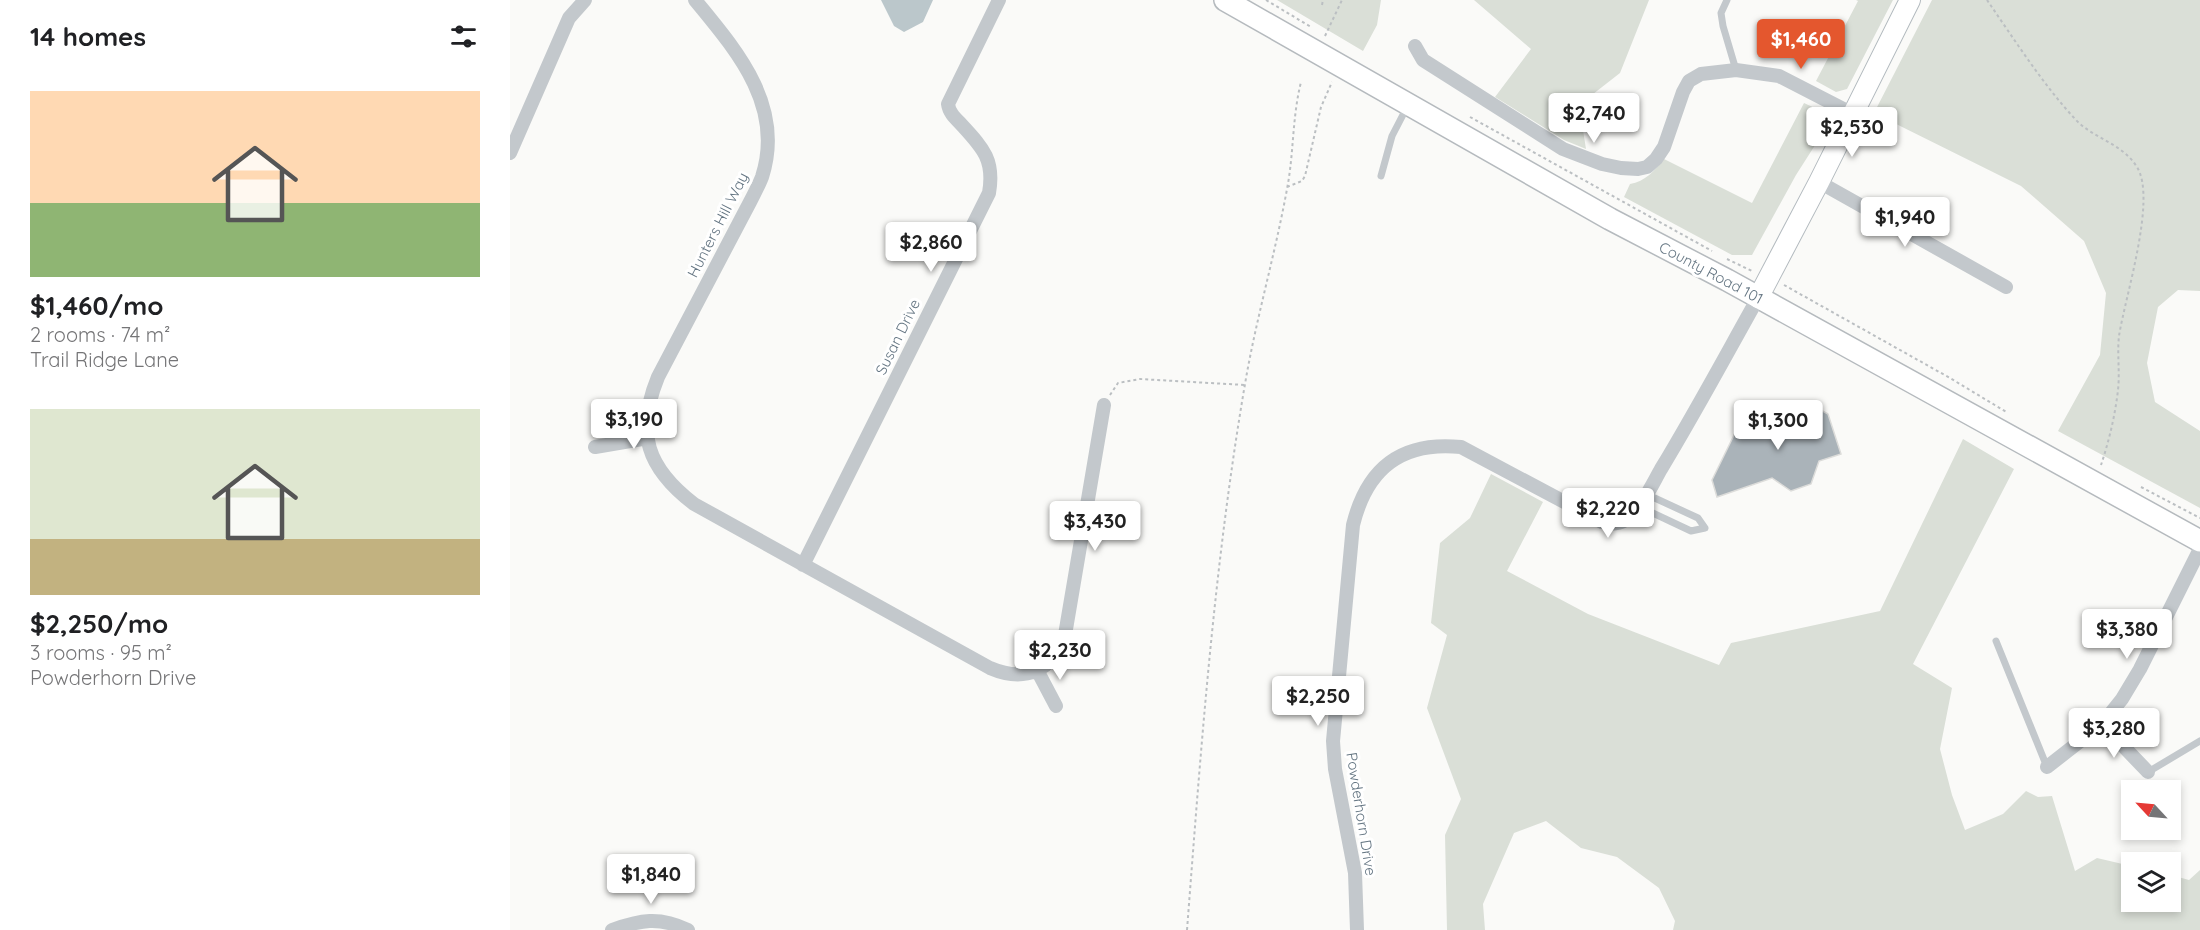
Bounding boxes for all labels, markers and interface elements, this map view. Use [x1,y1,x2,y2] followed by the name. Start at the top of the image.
[1752,19,1850,70] pin: $1,460
[30,20,146,53] text: 14 homes
[447,20,480,53] icon: filters
[1771,26,1831,51] text: $1,460
[1545,93,1643,144] pin: $2,740
[1562,100,1626,125] text: $2,740
[1803,107,1901,158] pin: $2,530
[1820,114,1884,139] text: $2,530
[201,130,309,238] icon: home
[683,169,752,280] street label: Hunters Hill Way
[1856,197,1954,248] pin: $1,940
[1875,204,1935,229] text: $1,940
[882,222,980,273] pin: $2,860
[899,229,963,254] text: $2,860
[1656,237,1767,308] street label: County Road 101
[30,289,163,322] text: $1,460/mo
[871,296,924,378] street label: Susan Drive
[30,322,170,347] text: 2 rooms · 74 m²
[30,347,179,372] text: Trail Ridge Lane
[585,399,683,450] pin: $3,190
[1729,400,1827,451] pin: $1,300
[605,406,663,431] text: $3,190
[1748,407,1808,432] text: $1,300
[201,448,309,556] icon: home
[1559,488,1657,539] pin: $2,220
[1576,495,1640,520] text: $2,220
[1046,501,1144,552] pin: $3,430
[1064,508,1126,533] text: $3,430
[30,607,168,640] text: $2,250/mo
[2078,609,2176,660] pin: $3,380
[2096,616,2158,641] text: $3,380
[1011,630,1109,681] pin: $2,230
[1028,637,1092,662] text: $2,230
[30,640,172,665] text: 3 rooms · 95 m²
[30,665,196,690] text: Powderhorn Drive
[1269,676,1367,727] pin: $2,250
[1286,683,1350,708] text: $2,250
[2065,708,2163,759] pin: $3,280
[2083,715,2145,740] text: $3,280
[1342,751,1381,877] street label: Powderhorn Drive
[2121,780,2181,840] north arrow
[2121,780,2181,912] map controls
[2121,852,2181,912] button: layers
[602,854,700,905] pin: $1,840
[621,861,681,886] text: $1,840

